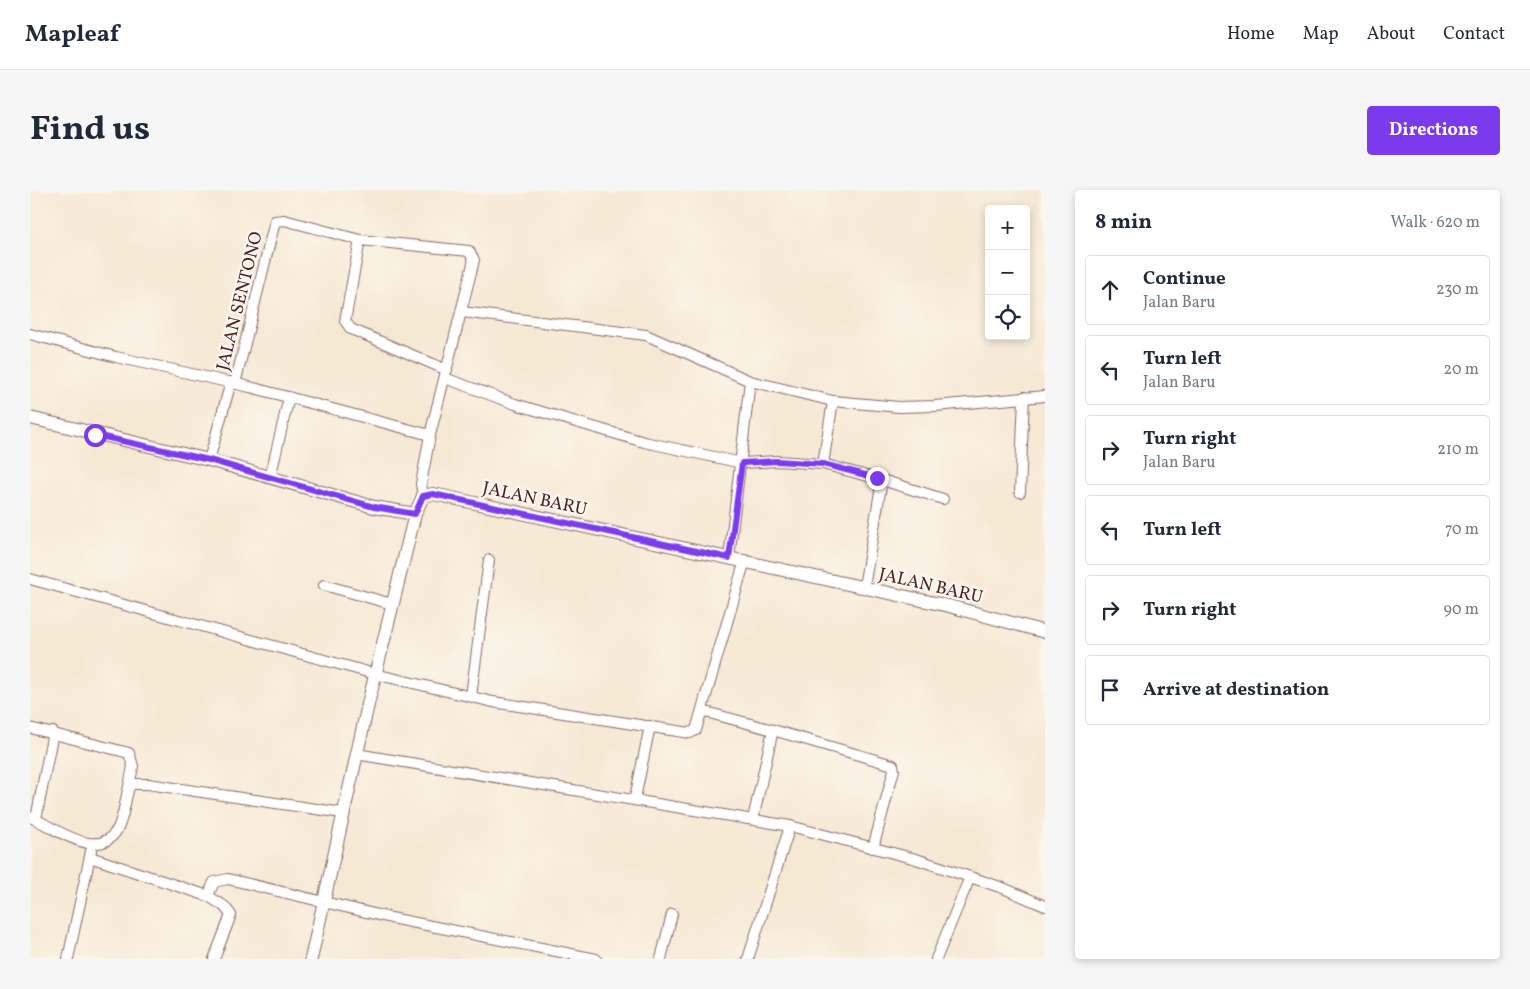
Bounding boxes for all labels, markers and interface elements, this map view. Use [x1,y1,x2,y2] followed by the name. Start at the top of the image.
[25,18,119,52] text: Mapleaf
[1227,22,1275,47] text: Home
[1303,22,1339,47] text: Map
[1367,22,1415,47] text: About
[1443,22,1505,47] text: Contact
[30,106,150,154] text: Find us
[1367,106,1500,155] button: Directions
[985,205,1030,340] map controls
[985,205,1030,250] button: +
[1095,208,1152,237] text: 8 min
[1391,212,1480,234] text: Walk · 620 m
[211,229,270,373] street label: JALAN SENTONO
[985,250,1030,295] button: −
[1143,266,1226,292] text: Continue
[1096,276,1124,304] icon: ahead
[1436,279,1479,301] text: 230 m
[1143,292,1215,314] text: Jalan Baru
[985,295,1030,340] button: locate
[1143,346,1222,372] text: Turn left
[1096,356,1124,384] icon: left
[1444,359,1479,381] text: 20 m
[1143,372,1215,394] text: Jalan Baru
[84,424,107,447] route start
[1143,426,1236,452] text: Turn right
[1096,436,1124,464] icon: right
[1437,439,1479,461] text: 210 m
[1143,452,1215,474] text: Jalan Baru
[866,467,889,490] route end
[480,476,589,523] street label: JALAN BARU
[1096,516,1124,544] icon: left
[1143,517,1222,543] text: Turn left
[1445,519,1479,541] text: 70 m
[876,562,985,611] street label: JALAN BARU
[1096,596,1124,624] icon: right
[1143,597,1236,623] text: Turn right
[1443,599,1479,621] text: 90 m
[1096,676,1124,704] icon: arrive
[1143,677,1329,703] text: Arrive at destination

